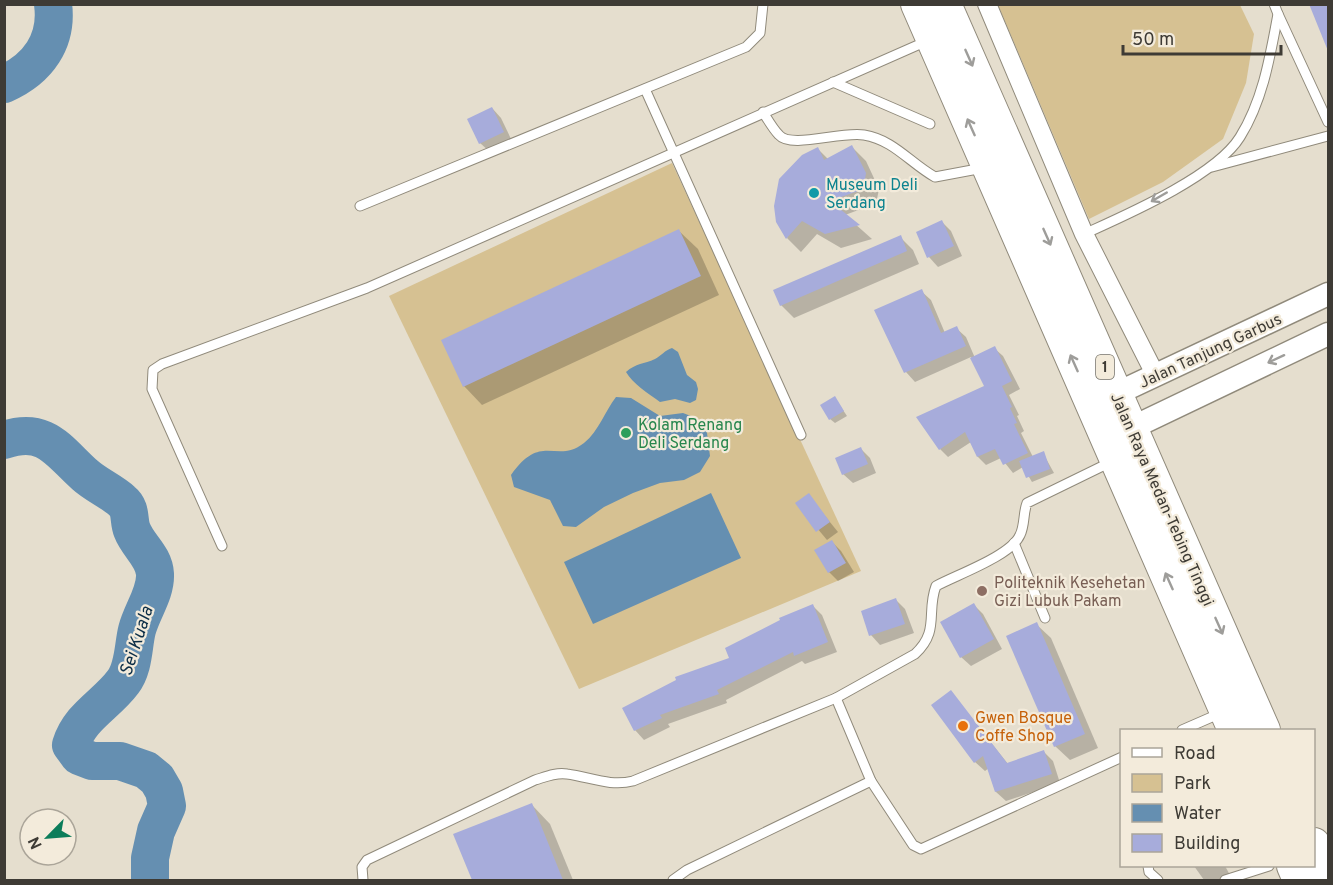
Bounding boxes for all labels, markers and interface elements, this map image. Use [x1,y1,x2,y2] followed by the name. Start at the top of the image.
[1123,18,1280,56] scale bar
[1132,29,1174,52] text: 50 m
[964,48,975,67] one-way arrow
[965,118,976,137] one-way arrow
[826,176,918,214] place label: Museum Deli Serdang
[807,186,821,200] marker: Museum Deli Serdang
[1151,191,1168,203] one-way arrow
[1042,227,1053,245] one-way arrow
[1136,310,1285,394] street label: Jalan Tanjung Garbus
[1267,353,1285,365] one-way arrow
[1068,355,1079,373] one-way arrow
[1096,355,1114,379] road number: 1
[1105,390,1217,610] street label: Jalan Raya Medan-Tebing Tinggi
[638,416,742,454] place label: Kolam Renang Deli Serdang
[619,426,633,440] marker: Kolam Renang Deli Serdang
[1162,572,1174,590] one-way arrow
[994,574,1146,612] place label: Politeknik Kesehetan Gizi Lubuk Pakam
[975,584,989,598] marker: Politeknik Kesehetan Gizi Lubuk Pakam
[115,603,160,679] water label: Sei Kuala
[1214,617,1225,635] one-way arrow
[975,709,1072,747] place label: Gwen Bosque Coffe Shop
[956,719,970,733] marker: Gwen Bosque Coffe Shop
[1120,729,1315,867] legend
[1174,743,1216,766] text: Road
[1174,773,1211,796] text: Park
[1174,803,1221,826] text: Water
[18,807,78,867] north arrow
[25,833,48,852] text: N
[1174,833,1240,856] text: Building

